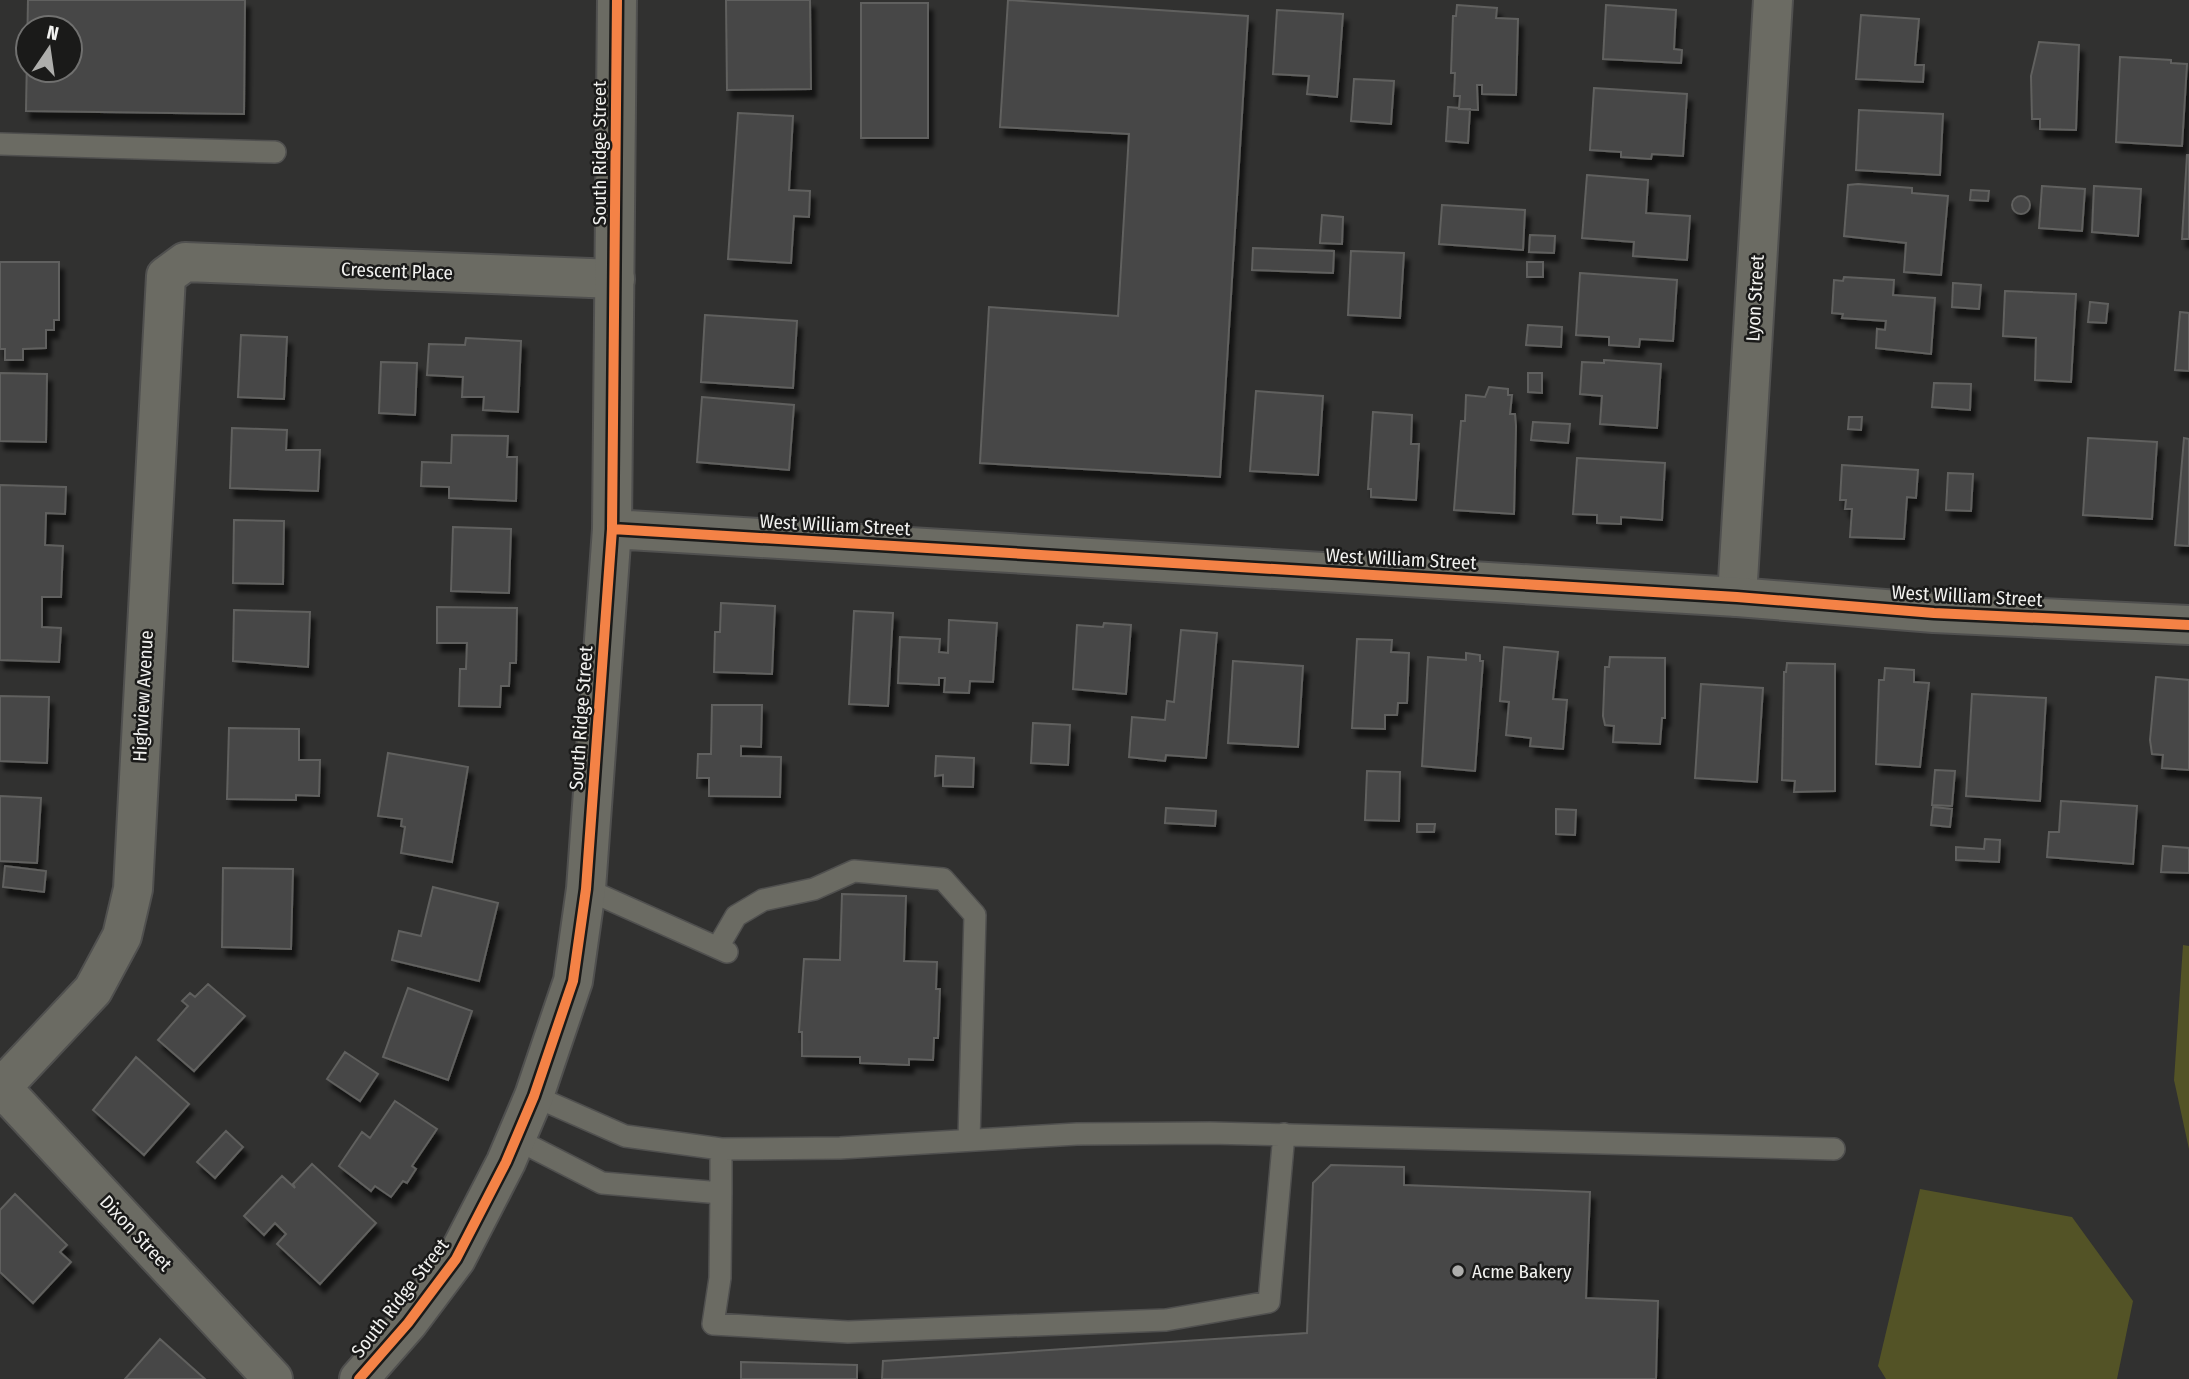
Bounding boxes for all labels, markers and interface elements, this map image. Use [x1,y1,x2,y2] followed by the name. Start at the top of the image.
[14,14,84,84] north arrow
[45,20,61,45] text: N
[588,80,611,225] street label: South Ridge Street
[1741,253,1769,342] street label: Lyon Street
[341,258,453,284] street label: Crescent Place
[759,510,912,540] street label: West William Street
[1325,544,1478,574] street label: West William Street
[1891,581,2044,611] street label: West William Street
[128,630,158,762] street label: Highview Avenue
[564,644,598,791] street label: South Ridge Street
[95,1190,177,1276] street label: Dixon Street
[346,1233,454,1362] street label: South Ridge Street
[1472,1260,1572,1283] place label: Acme Bakery
[1450,1263,1466,1279] marker: Acme Bakery

